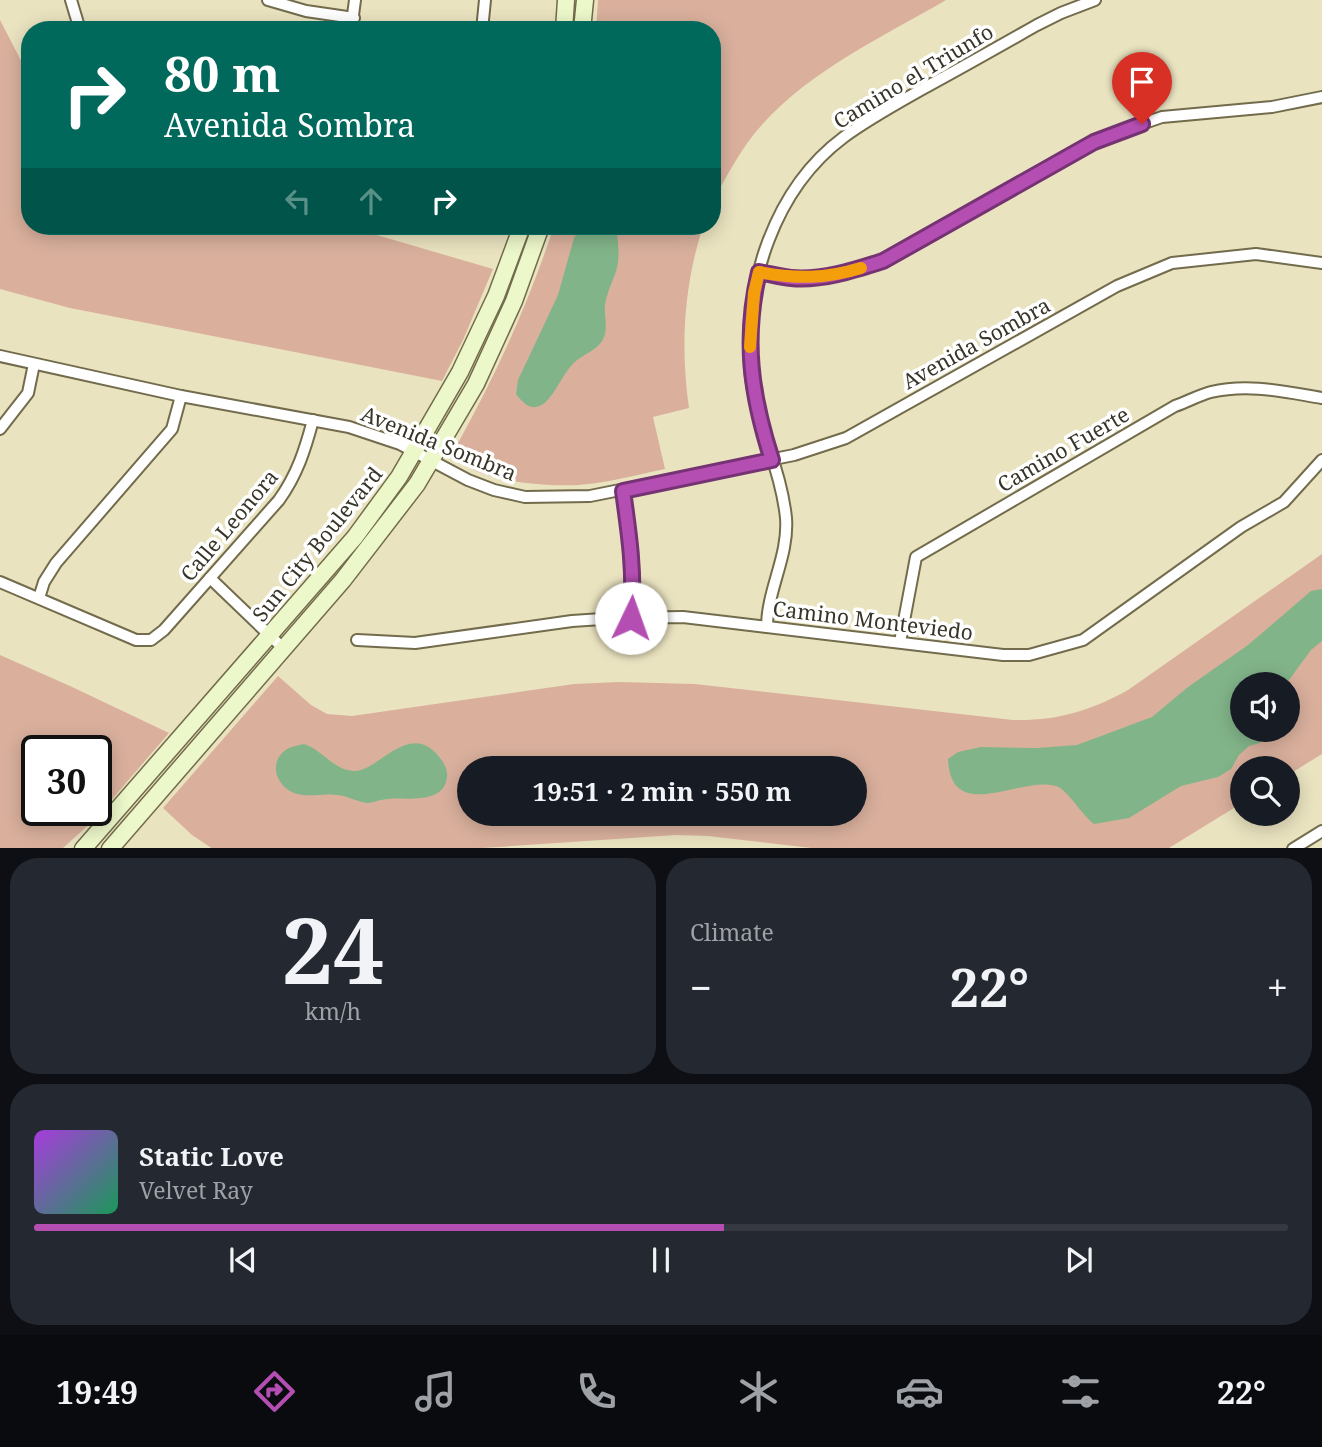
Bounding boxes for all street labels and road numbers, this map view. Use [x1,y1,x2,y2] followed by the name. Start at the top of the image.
[828,17,998,135] street label: Camino el Triunfo
[897,291,1055,395] street label: Avenida Sombra
[357,399,521,487] street label: Avenida Sombra
[992,400,1134,498] street label: Camino Fuerte
[246,461,388,627] street label: Sun City Boulevard
[174,463,284,587] street label: Calle Leonora
[771,594,975,646] street label: Camino Monteviedo

